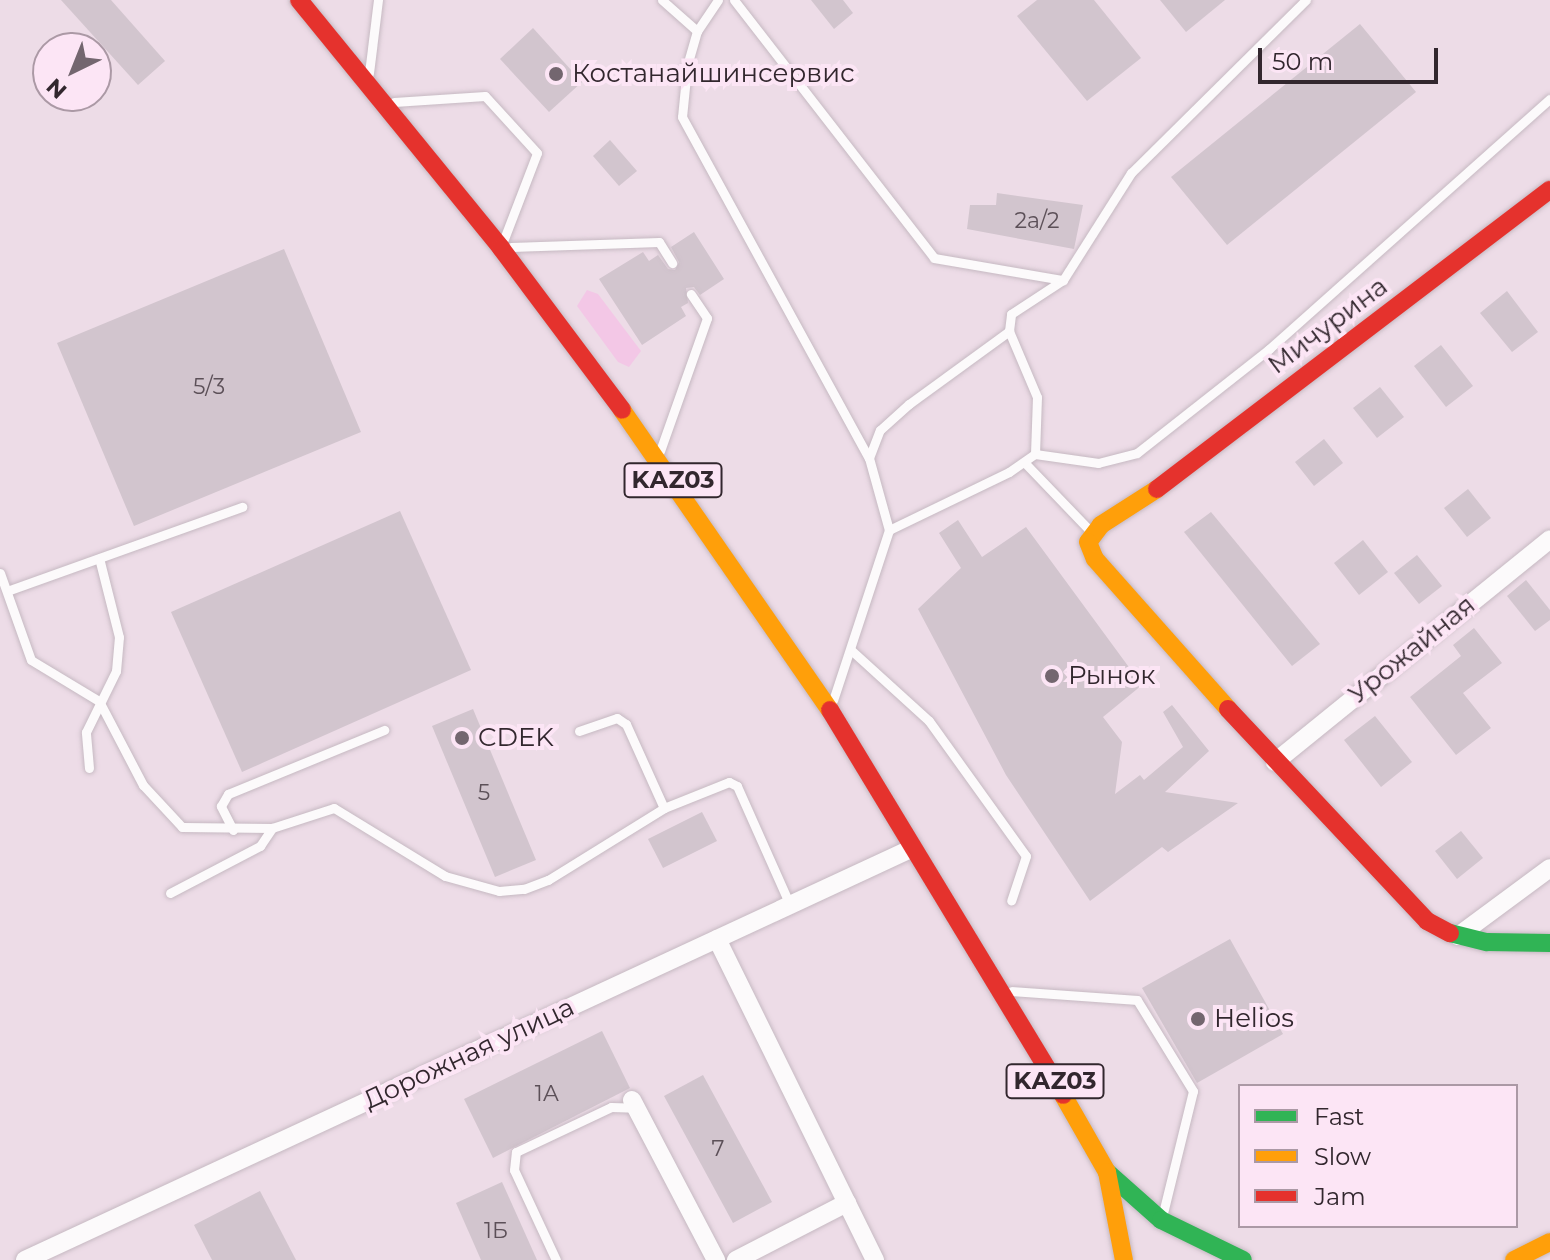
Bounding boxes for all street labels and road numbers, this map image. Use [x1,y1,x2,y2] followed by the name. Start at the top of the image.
[1262,271,1394,381] street label: Мичурина
[623,460,723,500] road number: KАZ03
[1343,590,1481,710] street label: Урожайная
[359,992,579,1116] street label: Дорожная улица
[1005,1061,1105,1101] road number: KАZ03

